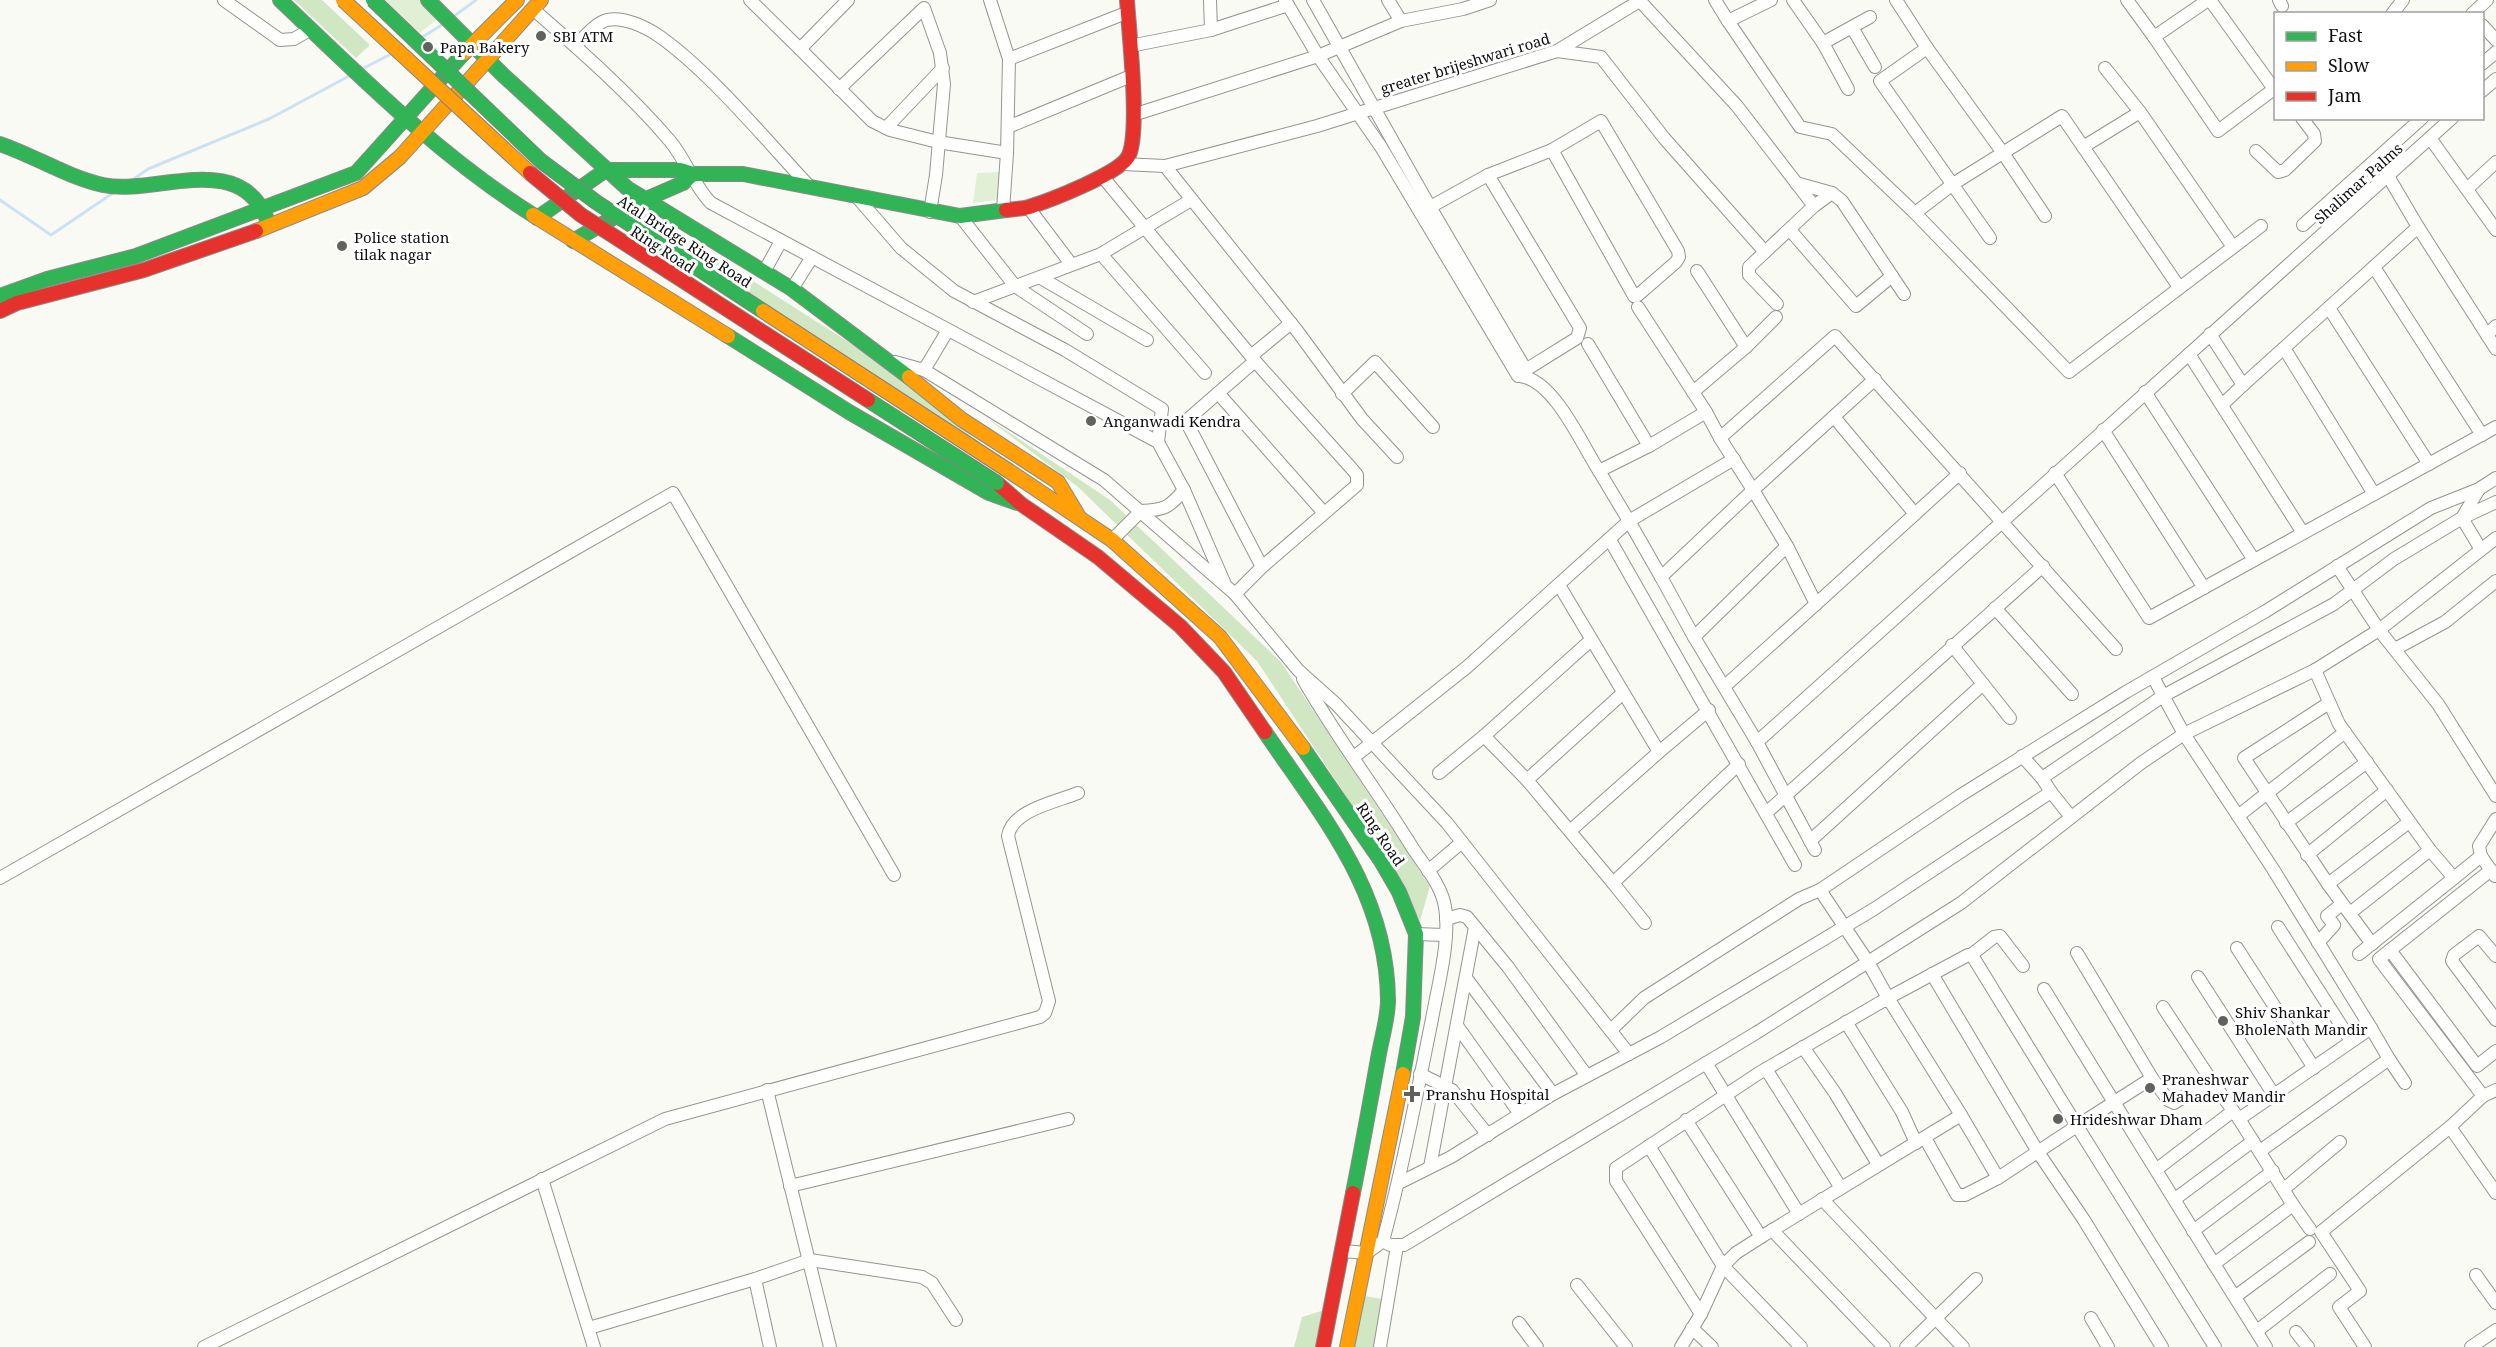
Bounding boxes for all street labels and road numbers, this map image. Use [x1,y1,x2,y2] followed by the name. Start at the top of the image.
[1378,28,1552,98] street label: greater brijeshwari road
[2310,138,2407,228] street label: Shalimar Palms
[615,191,755,291] street label: Atal Bridge Ring Road
[628,222,698,276] street label: Ring Road
[1352,798,1410,870] street label: Ring Road

